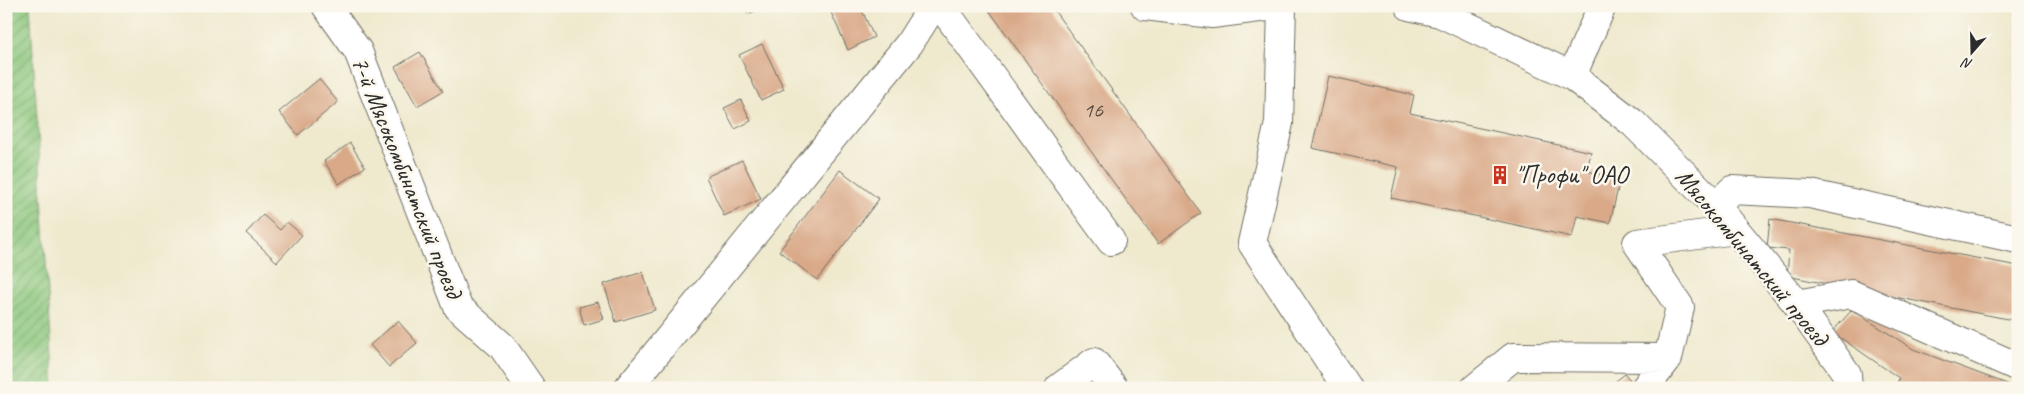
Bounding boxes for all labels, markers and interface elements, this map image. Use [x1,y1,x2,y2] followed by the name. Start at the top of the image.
[1946,28,1996,78] north arrow
[344,51,471,305] street label: 7-й Мясокомбинатский проезд
[1959,53,1975,73] text: N
[1083,96,1104,124] house number: 16
[1515,159,1630,191] place label: "Профи" ОАО
[1668,162,1837,354] street label: Мясокомбинатский проезд
[1489,164,1511,186] building icon: "Профи" ОАО

